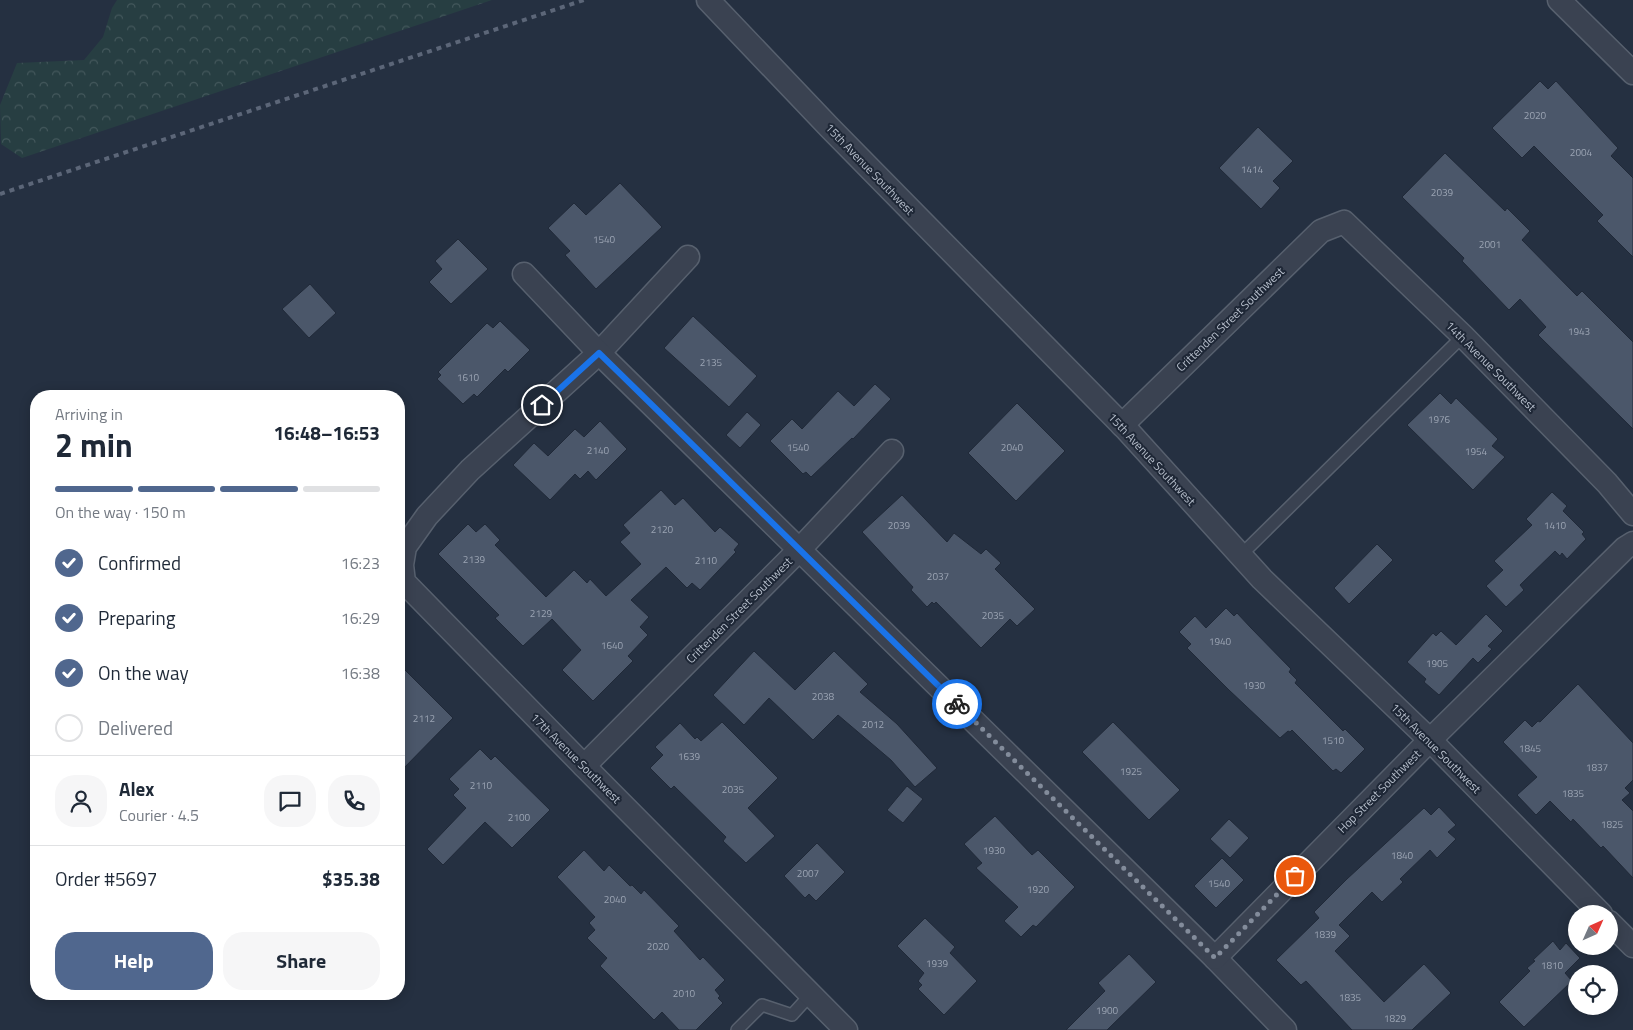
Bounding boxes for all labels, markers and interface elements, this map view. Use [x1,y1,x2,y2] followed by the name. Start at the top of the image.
[1524,108,1547,123] house number: 2020
[821,119,920,220] street label: 15th Avenue Southwest
[1570,145,1593,160] house number: 2004
[1241,162,1264,177] house number: 1414
[1431,185,1454,200] house number: 2039
[593,232,616,247] house number: 1540
[1479,237,1501,252] house number: 2001
[1172,262,1289,376] street label: Crittenden Street Southwest
[1441,316,1541,416] street label: 14th Avenue Southwest
[1568,324,1590,339] house number: 1943
[700,355,723,370] house number: 2135
[457,370,480,385] house number: 1610
[521,384,563,426] pin
[528,391,556,419] icon: home
[55,402,123,426] text: Arriving in
[1104,408,1201,511] street label: 15th Avenue Southwest
[1428,412,1451,427] house number: 1976
[273,418,380,447] text: 16:48–16:53
[55,421,133,469] text: 2 min
[787,440,810,455] house number: 1540
[1001,440,1024,455] house number: 2040
[587,443,610,458] house number: 2140
[1465,444,1488,459] house number: 1954
[55,500,186,524] text: On the way · 150 m
[888,518,911,533] house number: 2039
[1544,518,1567,533] house number: 1410
[651,522,674,537] house number: 2120
[98,548,181,577] text: Confirmed
[55,549,83,577] icon: check
[341,551,380,575] text: 16:23
[463,552,486,567] house number: 2139
[681,552,797,668] street label: Crittenden Street Southwest
[695,553,718,568] house number: 2110
[927,569,949,584] house number: 2037
[98,603,175,632] text: Preparing
[55,604,83,632] icon: check
[341,606,380,630] text: 16:29
[530,606,553,621] house number: 2129
[982,608,1005,623] house number: 2035
[1209,634,1232,649] house number: 1940
[601,638,624,653] house number: 1640
[1426,656,1449,671] house number: 1905
[98,658,189,687] text: On the way
[55,659,83,687] icon: check
[341,661,380,685] text: 16:38
[1243,678,1266,693] house number: 1930
[932,679,982,729] courier
[812,689,835,704] house number: 2038
[943,690,971,718] icon: bike
[1386,698,1486,798] street label: 15th Avenue Southwest
[526,708,626,808] street label: 17th Avenue Southwest
[413,711,435,726] house number: 2112
[98,713,173,742] text: Delivered
[862,717,884,732] house number: 2012
[1322,733,1345,748] house number: 1510
[1519,741,1542,756] house number: 1845
[1333,744,1426,837] street label: Hop Street Southwest
[678,749,701,764] house number: 1639
[1586,760,1608,775] house number: 1837
[1120,764,1143,779] house number: 1925
[119,774,154,803] text: Alex
[55,775,107,827] button: person
[264,775,316,827] button: chat
[328,775,380,827] button: phone
[470,778,493,793] house number: 2110
[722,782,745,797] house number: 2035
[1562,786,1585,801] house number: 1835
[119,803,199,827] text: Courier · 4.5
[508,810,531,825] house number: 2100
[1601,817,1624,832] house number: 1825
[983,843,1006,858] house number: 1930
[1391,848,1414,863] house number: 1840
[1274,855,1316,897] pin
[1281,862,1309,890] icon: bag
[55,864,157,893] text: Order #5697
[322,864,380,893] text: $35.38
[797,866,819,881] house number: 2007
[1208,876,1231,891] house number: 1540
[1027,882,1050,897] house number: 1920
[604,892,627,907] house number: 2040
[1568,905,1618,955] north arrow
[1568,905,1618,1015] map controls
[1314,927,1337,942] house number: 1839
[55,932,213,990] button: Help
[223,932,380,990] button: Share
[647,939,670,954] house number: 2020
[926,956,949,971] house number: 1939
[1541,958,1564,973] house number: 1810
[1568,965,1618,1015] button: locate
[673,986,696,1001] house number: 2010
[1339,990,1362,1005] house number: 1835
[1096,1003,1119,1018] house number: 1900
[1384,1011,1407,1026] house number: 1829

